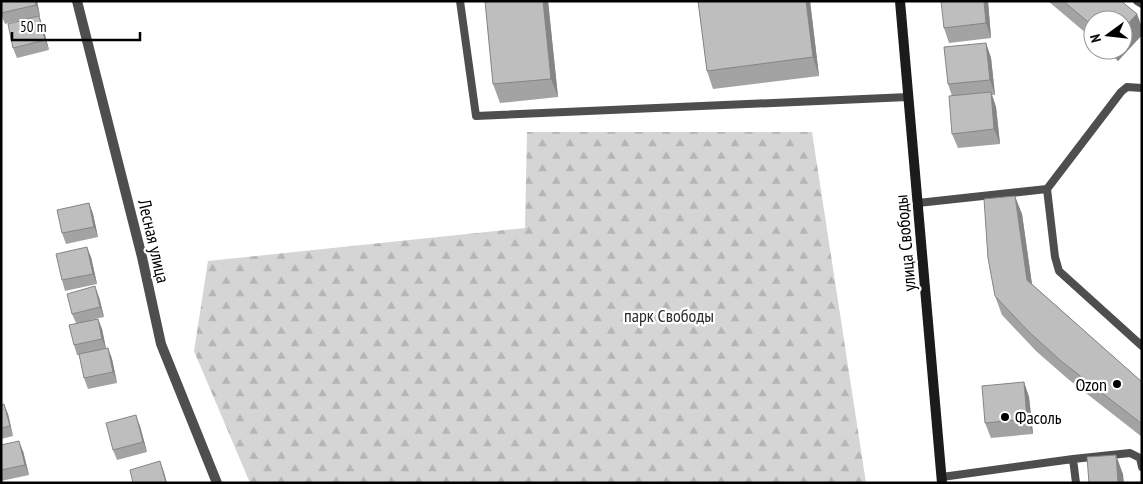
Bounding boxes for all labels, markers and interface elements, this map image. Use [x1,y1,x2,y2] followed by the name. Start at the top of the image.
[12,10,140,42] scale bar
[1083,10,1133,60] north arrow
[20,17,46,36] text: 50 m
[1086,32,1105,44] text: N
[889,194,921,292] street label: улица Свободы
[133,196,175,285] street label: Лесная улица
[624,304,714,327] park label: парк Свободы
[1075,373,1107,396] place label: Ozon
[1111,378,1123,390] marker: Ozon
[1015,406,1062,429] place label: Фасоль
[999,411,1011,423] marker: Фасоль

